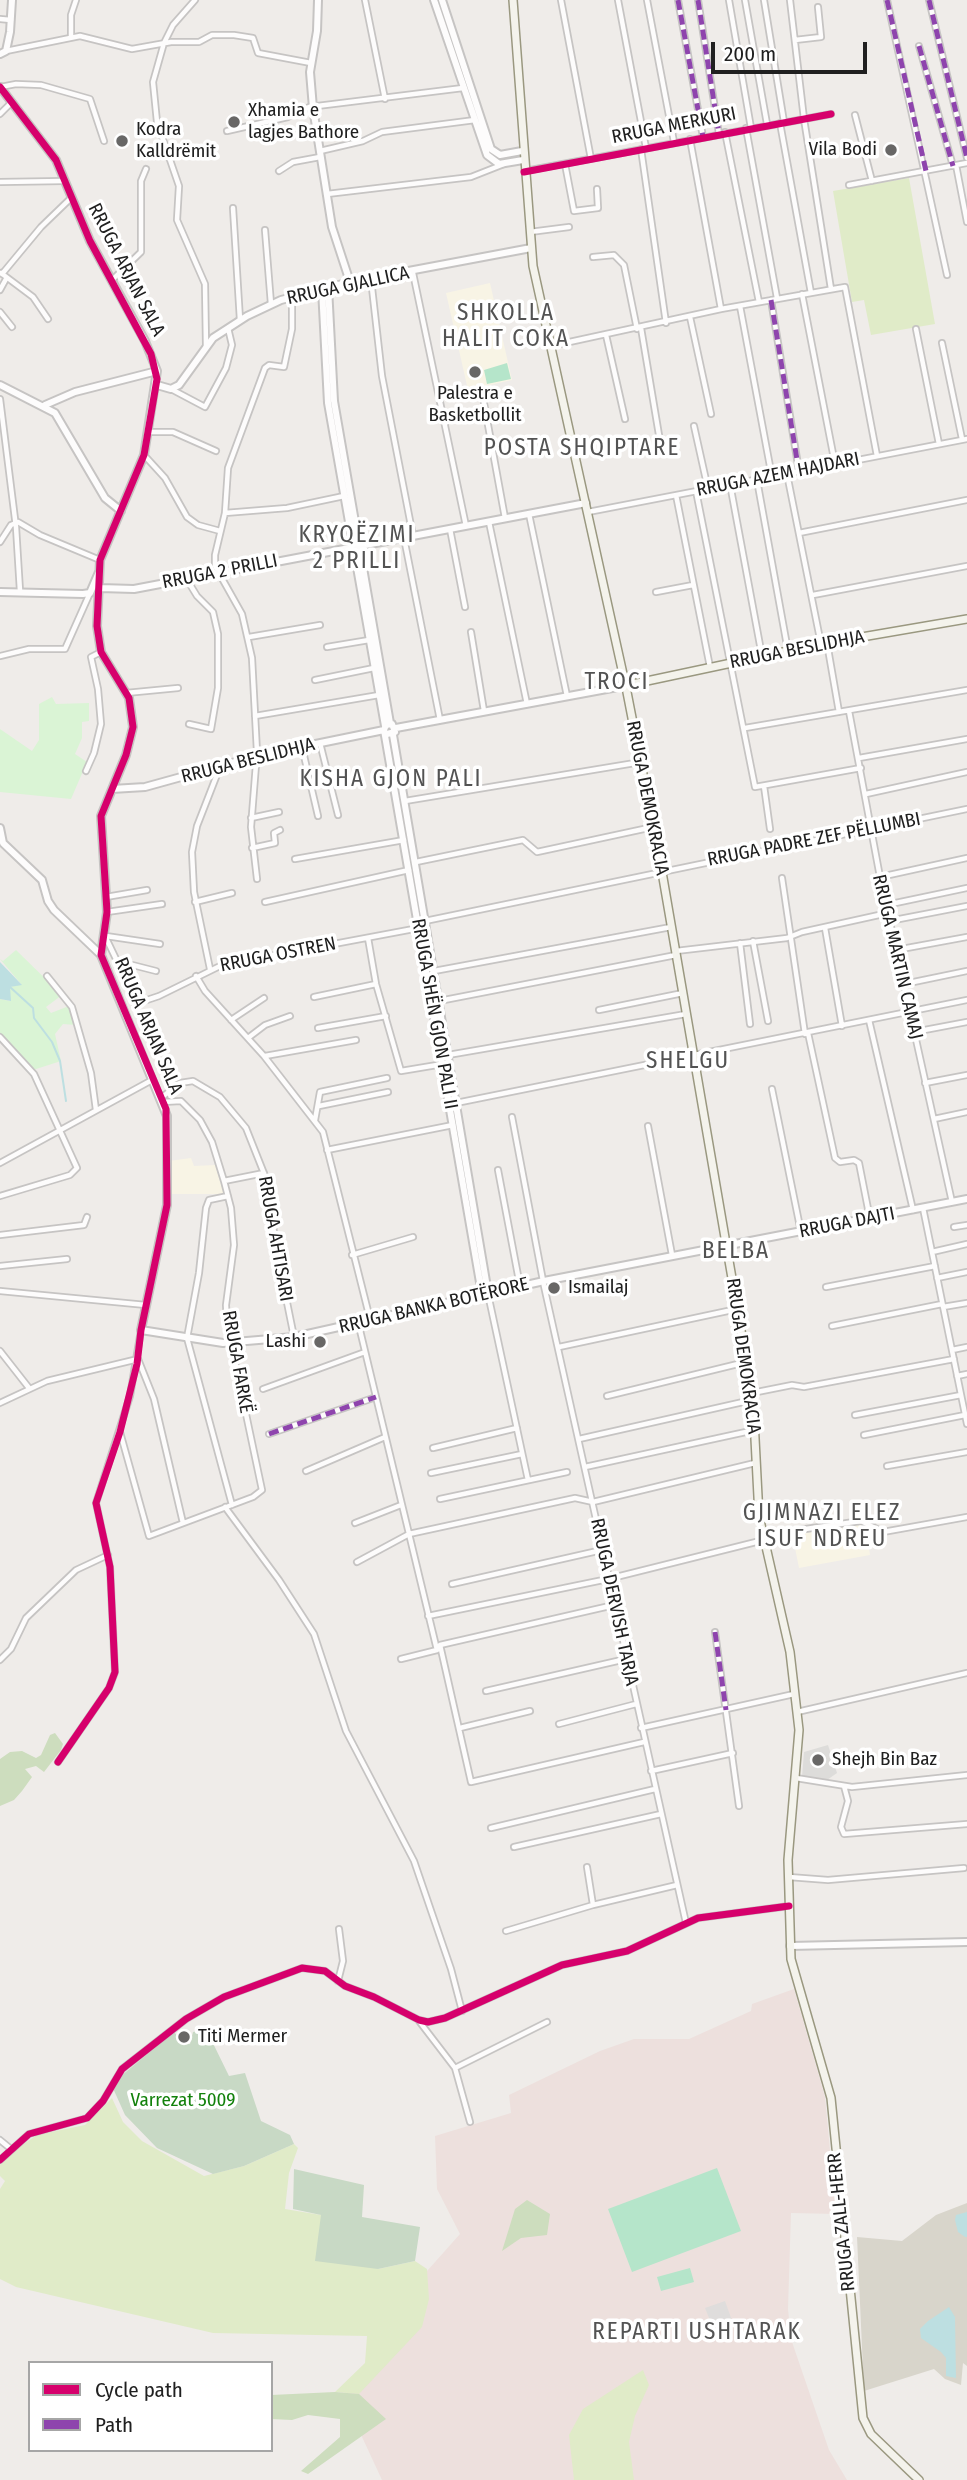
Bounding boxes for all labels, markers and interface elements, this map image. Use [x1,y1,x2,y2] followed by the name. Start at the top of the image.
[715,28,871,72] scale bar
[724,41,776,67] text: 200 m
[248,100,359,144] place label: Xhamia e lagjes Bathore
[610,103,738,149] street label: RRUGA MERKURI
[226,114,242,130] marker: Xhamia e lagjes Bathore
[136,119,216,163] place label: Kodra Kalldrëmit
[114,133,130,149] marker: Kodra Kalldrëmit
[808,139,877,161] place label: Vila Bodi
[883,142,899,158] marker: Vila Bodi
[83,200,169,340] street label: RRUGA ARJAN SALA
[285,262,411,310] street label: RRUGA GJALLICA
[443,300,569,354] district label: SHKOLLA HALIT COKA
[467,364,483,380] marker: Palestra e Basketbollit
[428,383,522,427] place label: Palestra e Basketbollit
[486,435,678,463] district label: POSTA SHQIPTARE
[694,448,862,502] street label: RRUGA AZEM HAJDARI
[300,522,414,576] district label: KRYQËZIMI 2 PRILLI
[160,550,280,594] street label: RRUGA 2 PRILLI
[728,626,866,674] street label: RRUGA BESLIDHJA
[585,669,649,697] district label: TROCI
[621,719,673,877] street label: RRUGA DEMOKRACIA
[179,733,317,789] street label: RRUGA BESLIDHJA
[301,766,481,794] district label: KISHA GJON PALI
[705,808,923,872] street label: RRUGA PADRE ZEF PËLLUMBI
[867,872,927,1042] street label: RRUGA MARTIN CAMAJ
[406,917,462,1111] street label: RRUGA SHËN GJON PALI II
[218,933,338,977] street label: RRUGA OSTREN
[109,954,187,1098] street label: RRUGA ARJAN SALA
[647,1048,729,1076] district label: SHELGU
[253,1174,297,1304] street label: RRUGA AHTISARI
[797,1203,897,1243] street label: RRUGA DAJTI
[703,1238,769,1266] district label: BELBA
[337,1273,531,1339] street label: RRUGA BANKA BOTËRORE
[568,1277,629,1299] place label: Ismailaj
[721,1277,765,1435] street label: RRUGA DEMOKRACIA
[546,1280,562,1296] marker: Ismailaj
[217,1309,257,1415] street label: RRUGA FARKË
[266,1331,306,1353] place label: Lashi
[312,1334,328,1350] marker: Lashi
[744,1500,900,1554] district label: GJIMNAZI ELEZ ISUF NDREU
[585,1516,643,1688] street label: RRUGA DERVISH TARJA
[832,1749,937,1771] place label: Shejh Bin Baz
[810,1752,826,1768] marker: Shejh Bin Baz
[198,2026,287,2048] place label: Titi Mermer
[176,2029,192,2045] marker: Titi Mermer
[130,2090,236,2112] park label: Varrezat 5009
[823,2152,861,2292] street label: RRUGA ZALL-HERR
[594,2319,800,2347] district label: REPARTI USHTARAK
[28,2361,273,2452] legend
[95,2377,183,2403] text: Cycle path
[95,2412,133,2438] text: Path

